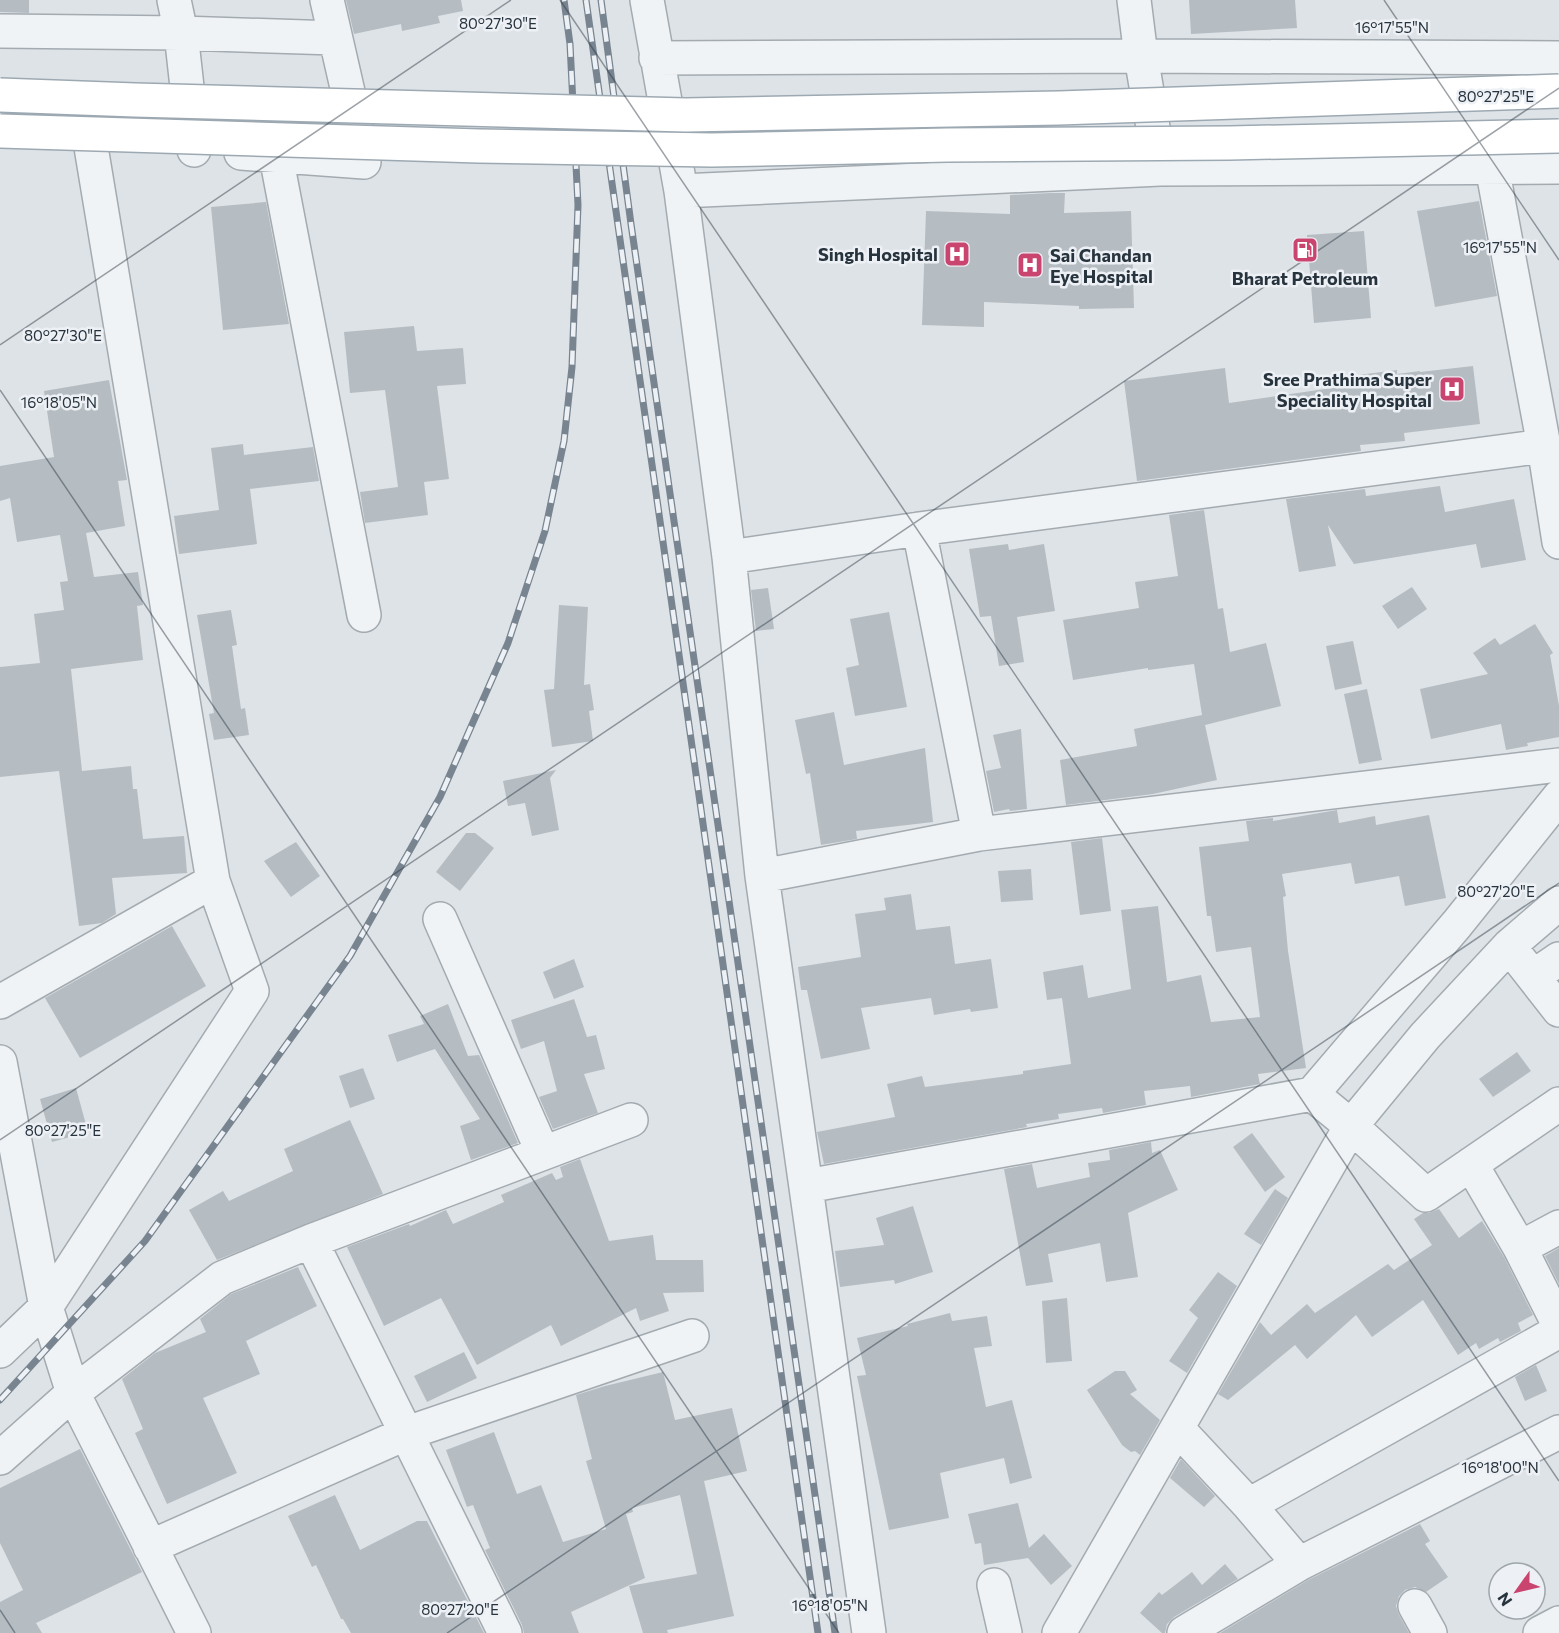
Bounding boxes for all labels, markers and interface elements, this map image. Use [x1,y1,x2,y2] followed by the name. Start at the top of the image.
[459,14,537,32] text: 80°27'30"E
[1355,18,1429,36] text: 16°17'55"N
[1458,87,1534,105] text: 80°27'25"E
[1290,235,1320,265] fuel station icon: Bharat Petroleum
[1463,238,1537,256] text: 16°17'55"N
[942,239,972,269] hospital icon: Singh Hospital
[818,243,938,265] place label: Singh Hospital
[1050,244,1153,287] place label: Sai Chandan Eye Hospital
[1015,250,1045,280] hospital icon: Sai Chandan Eye Hospital
[1232,267,1378,289] place label: Bharat Petroleum
[24,326,102,344] text: 80°27'30"E
[1263,368,1433,411] place label: Sree Prathima Super Speciality Hospital
[1437,374,1467,404] hospital icon: Sree Prathima Super Speciality Hospital
[21,393,97,411] text: 16°18'05"N
[1457,882,1535,900] text: 80°27'20"E
[25,1121,101,1139] text: 80°27'25"E
[1461,1458,1539,1476] text: 16°18'00"N
[1487,1561,1547,1621] north arrow
[1493,1589,1515,1610] text: N
[792,1596,868,1614] text: 16°18'05"N
[421,1600,499,1618] text: 80°27'20"E

